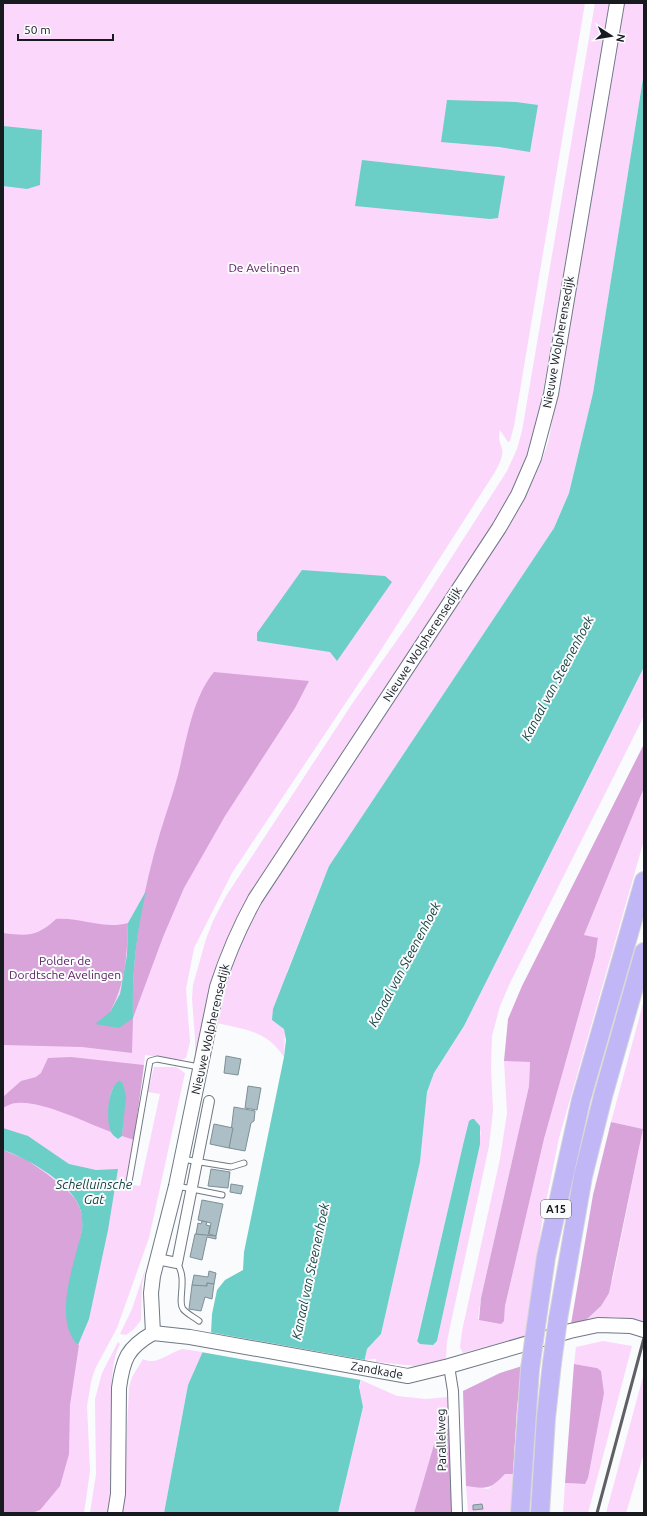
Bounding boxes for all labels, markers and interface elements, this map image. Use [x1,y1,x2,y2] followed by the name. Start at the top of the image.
[18,16,113,42] scale bar
[591,16,631,56] north arrow
[24,23,51,36] text: 50 m
[614,33,628,43] text: N
[228,261,300,274] park label: De Avelingen
[540,275,576,409] street label: Nieuwe Wolpherensedijk
[380,584,464,704] street label: Nieuwe Wolpherensedijk
[518,613,596,743] water label: Kanaal van Steenenhoek
[365,899,443,1029] water label: Kanaal van Steenenhoek
[9,954,121,981] park label: Polder de Dordtsche Avelingen
[189,962,231,1096] street label: Nieuwe Wolpherensedijk
[55,1177,133,1206] water label: Schelluinsche Gat
[541,1200,571,1218] road number: A15
[289,1201,331,1341] water label: Kanaal van Steenenhoek
[350,1359,404,1381] street label: Zandkade
[434,1408,448,1472] street label: Parallelweg

